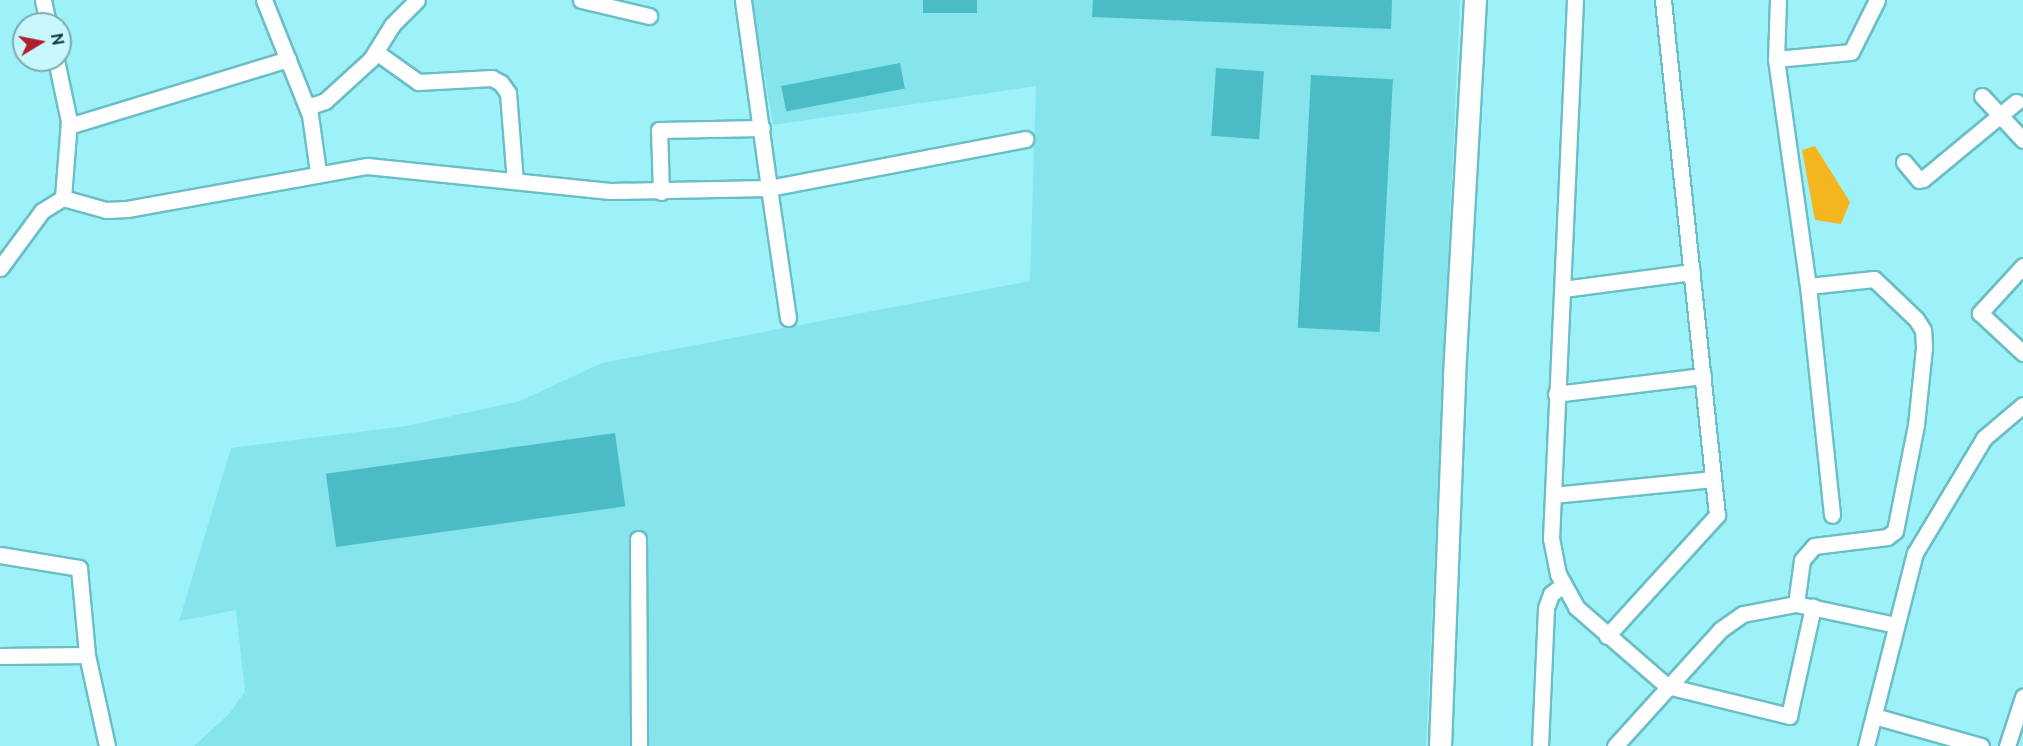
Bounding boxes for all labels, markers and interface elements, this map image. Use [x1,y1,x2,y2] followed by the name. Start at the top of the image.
[12,12,72,72] north arrow
[48,32,68,47] text: N

